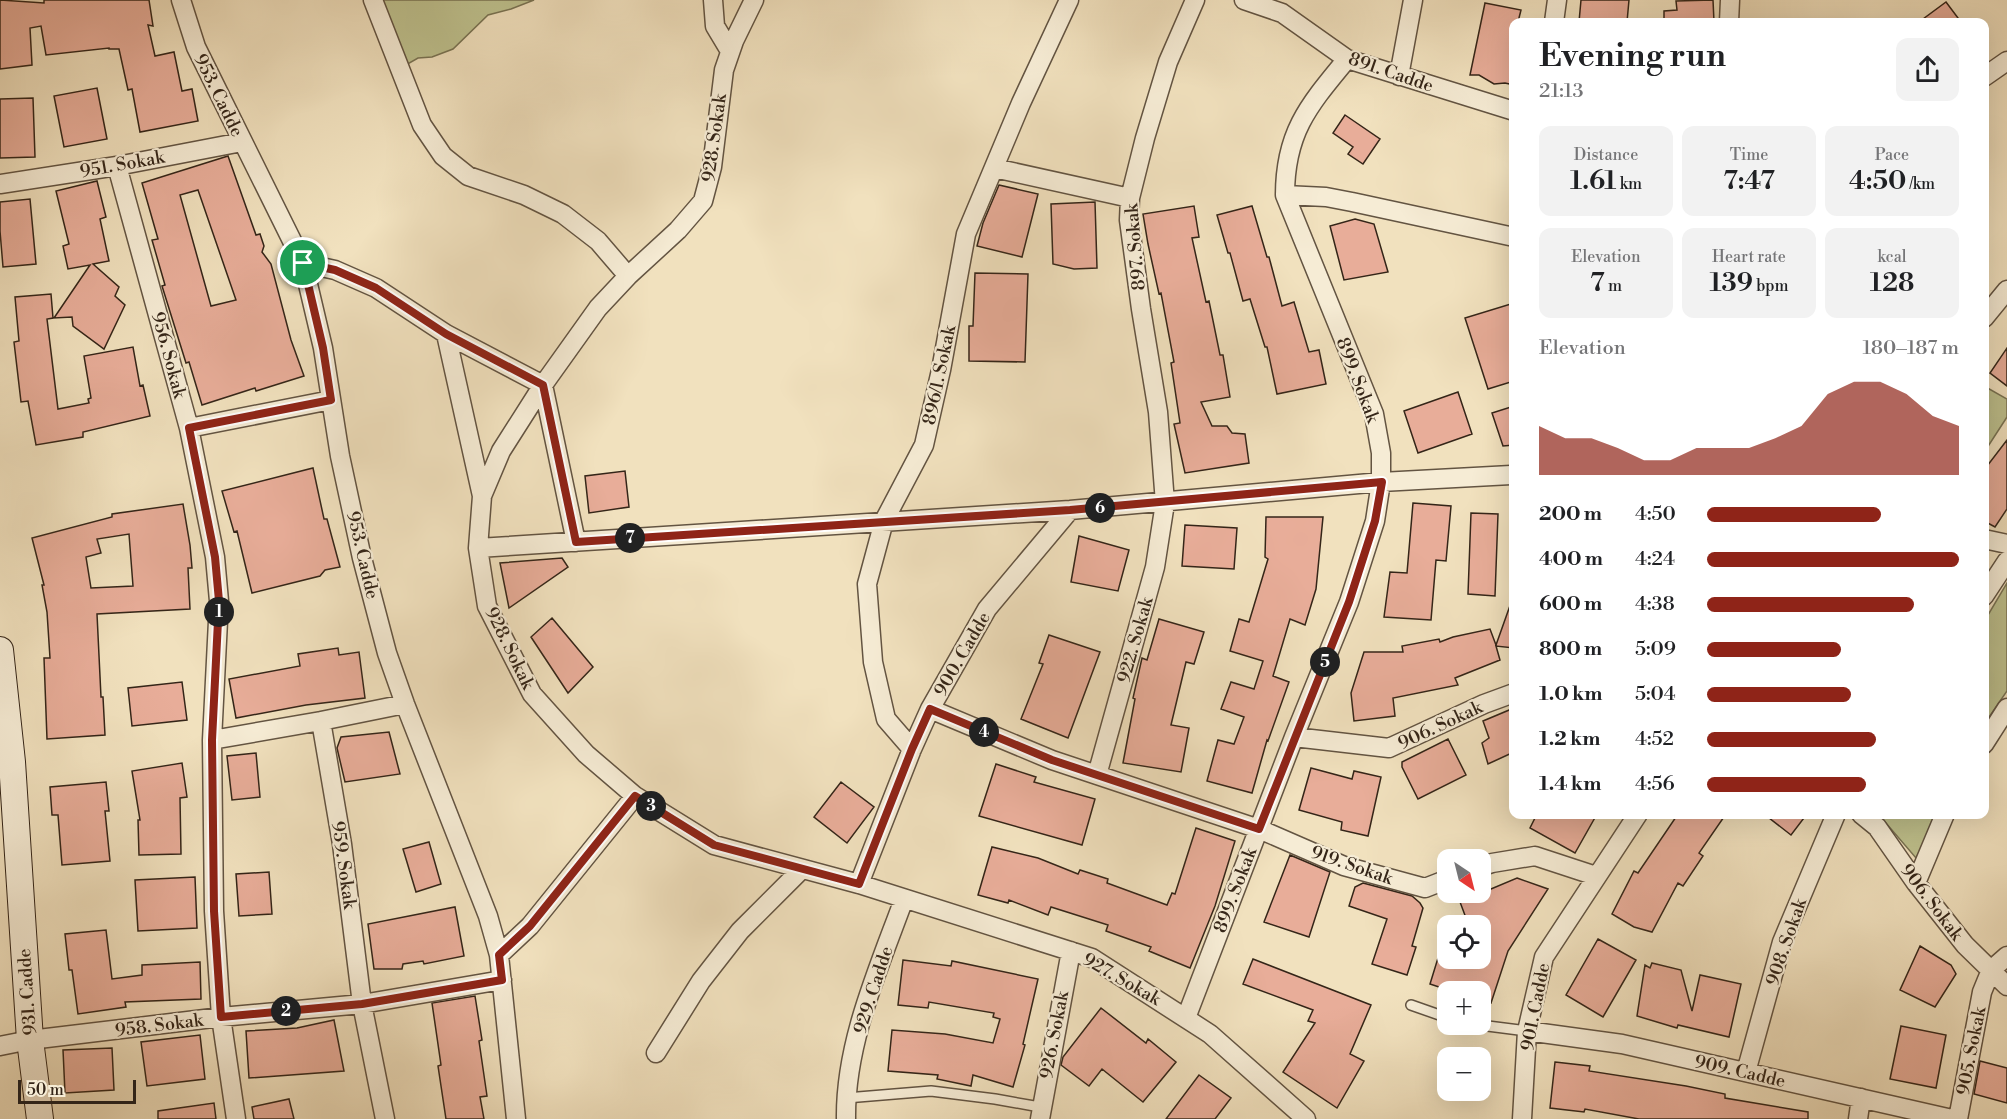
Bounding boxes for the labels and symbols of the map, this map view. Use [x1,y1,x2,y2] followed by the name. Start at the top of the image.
[1345,47,1436,98] street label: 891. Cadde
[189,50,249,141] street label: 953. Cadde
[697,91,732,184] street label: 928. Sokak
[78,145,168,183] street label: 951. Sokak
[1120,201,1151,291] street label: 897. Sokak
[277,237,328,288] pin
[146,309,191,402] street label: 956. Sokak
[918,322,962,427] street label: 896/1. Sokak
[1331,334,1385,428] street label: 899. Sokak
[1085,493,1115,523] pin: 6
[341,509,384,601] street label: 953. Cadde
[615,523,645,553] pin: 7
[1112,593,1159,686] street label: 922. Sokak
[204,597,234,627] pin: 1
[480,603,540,695] street label: 928. Sokak
[929,608,996,701] street label: 900. Cadde
[1310,647,1340,677] pin: 5
[1394,695,1488,755] street label: 906. Sokak
[969,717,999,747] pin: 4
[636,791,666,821] pin: 3
[326,820,361,912] street label: 959. Sokak
[1308,841,1397,891] street label: 919. Sokak
[1209,843,1263,936] street label: 899. Sokak
[1437,849,1491,903] north arrow
[1895,859,1969,947] street label: 906. Sokak
[1761,894,1813,989] street label: 908. Sokak
[848,943,898,1037] street label: 929. Cadde
[13,948,42,1036] street label: 931. Cadde
[1079,948,1166,1012] street label: 927. Sokak
[1516,961,1555,1053] street label: 901. Cadde
[1035,988,1075,1081] street label: 926. Sokak
[271,996,301,1026] pin: 2
[1952,1003,1992,1097] street label: 905. Sokak
[114,1008,206,1042] street label: 958. Sokak
[1692,1050,1788,1093] street label: 909. Cadde
[18,1077,136,1104] scale bar

